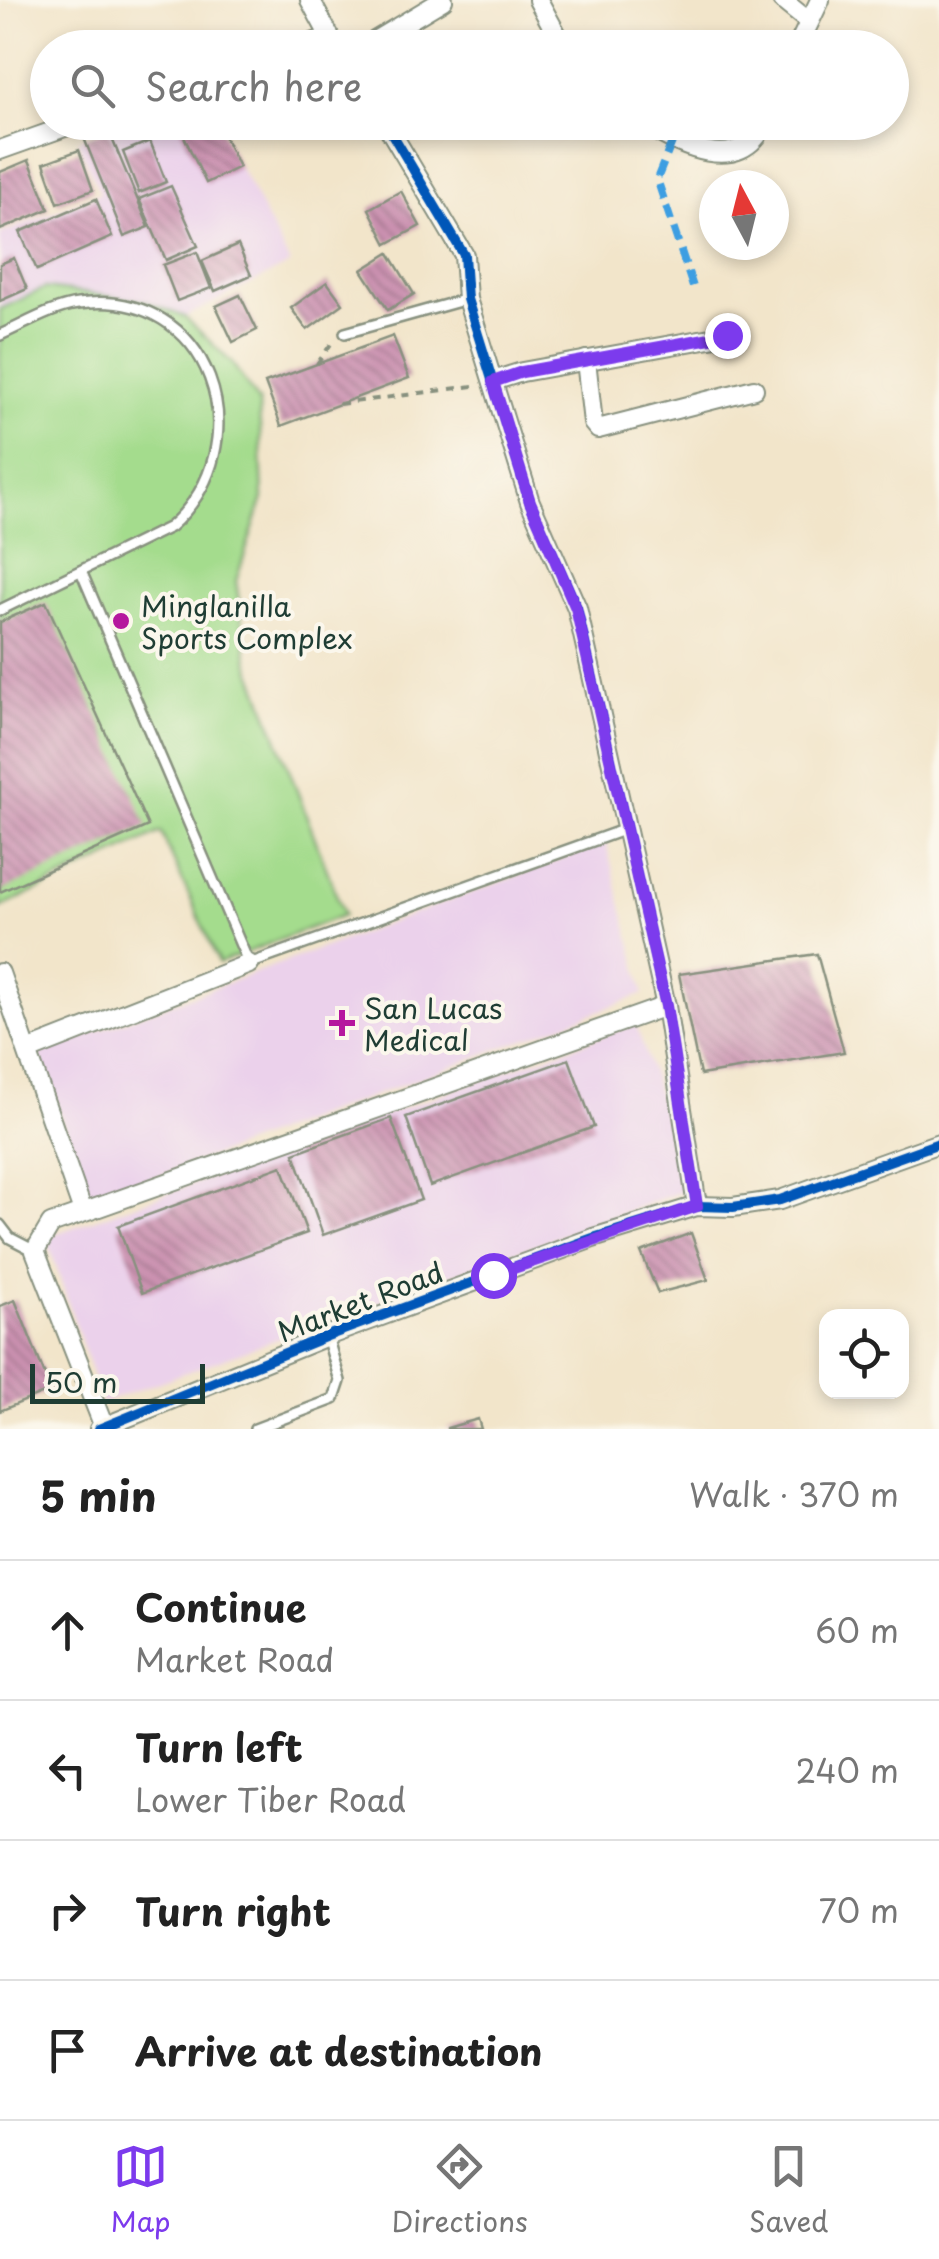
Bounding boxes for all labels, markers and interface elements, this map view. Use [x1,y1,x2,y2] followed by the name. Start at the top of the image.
[30,30,909,140] search box
[145,57,362,114] text: Search here
[65,58,120,113] icon: search
[699,170,789,260] north arrow
[705,313,751,359] route end
[141,584,353,659] place label: Minglanilla Sports Complex
[110,610,132,632] marker: Minglanilla Sports Complex
[364,986,502,1061] place label: San Lucas Medical
[329,1010,355,1036] marker: San Lucas Medical
[271,1250,449,1352] street label: Market Road
[471,1253,517,1299] route start
[819,1309,909,1399] map controls
[819,1309,909,1399] button: locate
[30,1359,205,1404] scale bar
[45,1360,118,1403] text: 50 m
[40,1463,157,1526] text: 5 min
[689,1470,899,1518] text: Walk · 370 m
[135,1578,306,1635] text: Continue
[40,1603,95,1658] icon: ahead
[815,1606,899,1654] text: 60 m
[135,1635,334,1683] text: Market Road
[135,1718,303,1775] text: Turn left
[40,1743,95,1798] icon: left
[796,1746,899,1794] text: 240 m
[135,1775,406,1823] text: Lower Tiber Road
[135,1882,331,1939] text: Turn right
[40,1883,95,1938] icon: right
[819,1886,899,1934] text: 70 m
[135,2022,543,2079] text: Arrive at destination
[40,2023,95,2078] icon: arrive
[111,2139,170,2242] tab: Map
[392,2139,528,2242] tab: Directions
[749,2139,828,2242] tab: Saved

